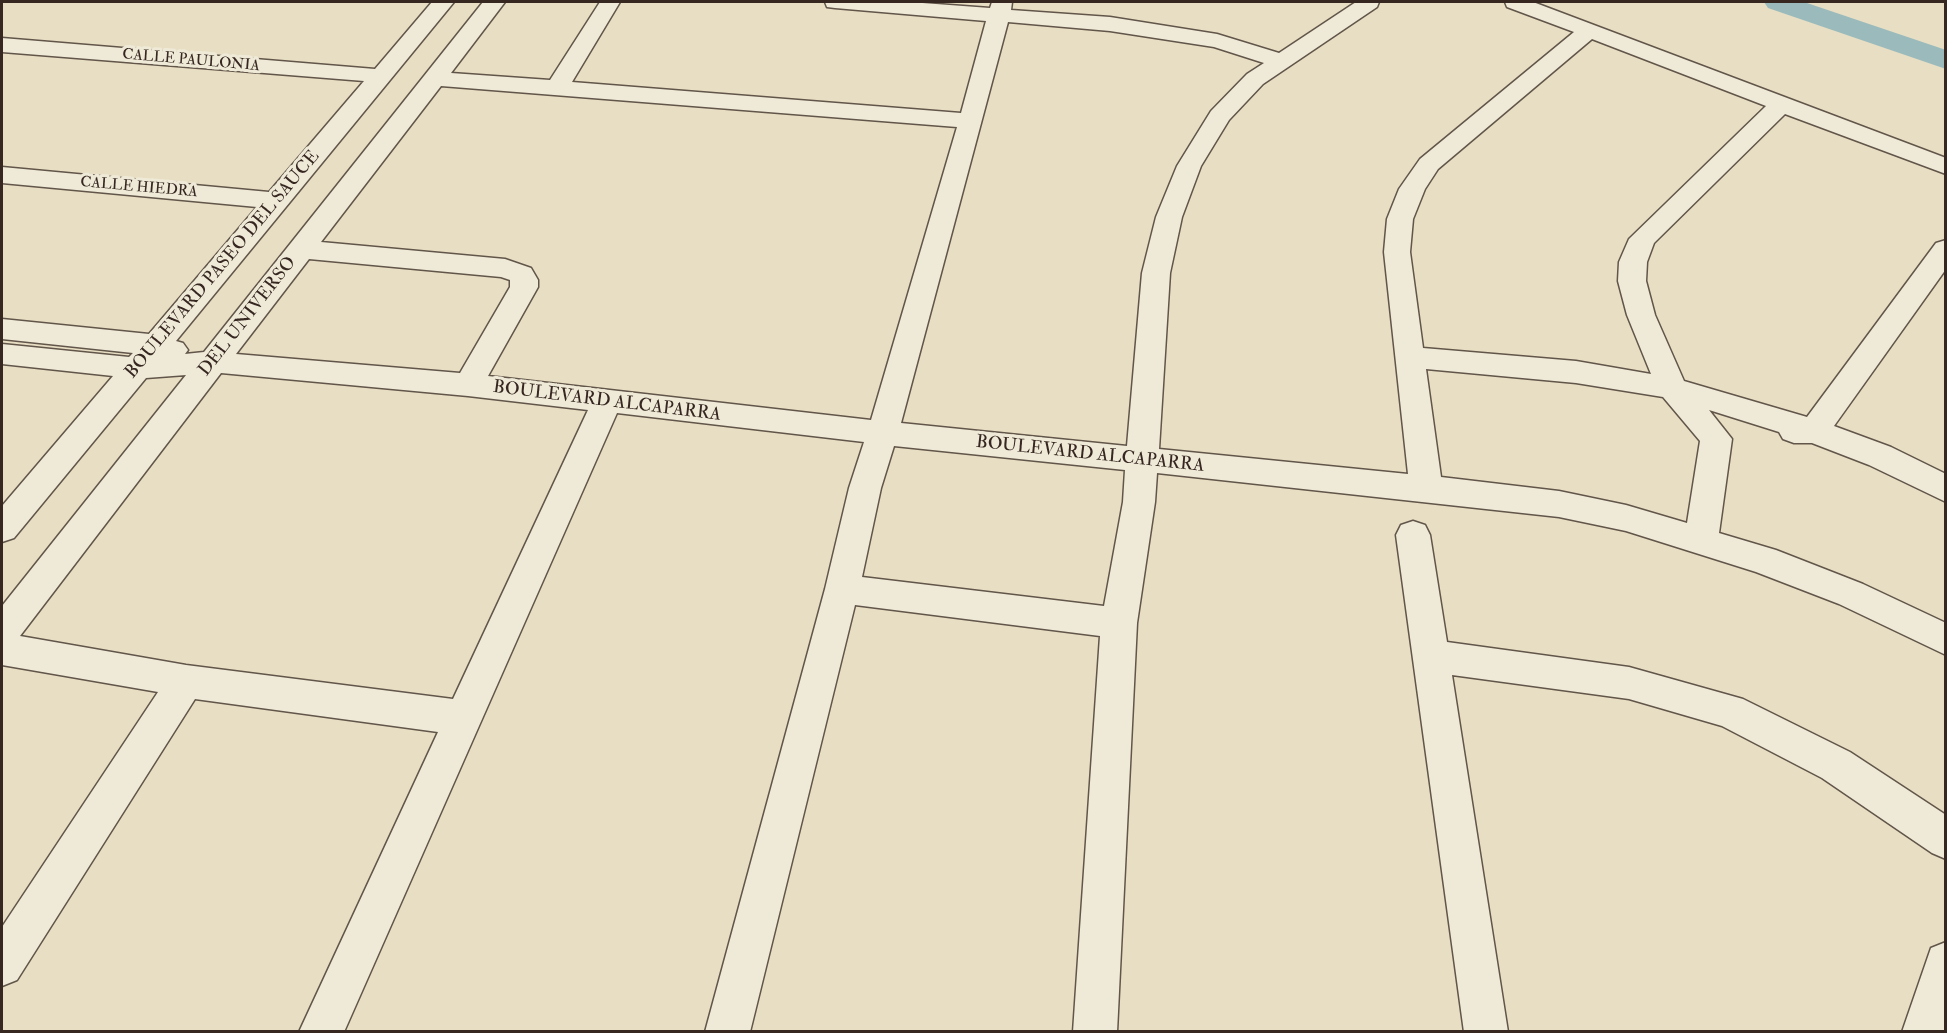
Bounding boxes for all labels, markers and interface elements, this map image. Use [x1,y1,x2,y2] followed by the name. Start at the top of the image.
[121,46,261,76] street label: CALLE PAULONIA
[121,147,325,383] street label: BOULEVARD PASEO DEL SAUCE
[80,174,198,202] street label: CALLE HIEDRA
[195,253,301,381] street label: DEL UNIVERSO
[492,377,722,427] street label: BOULEVARD ALCAPARRA
[975,432,1205,478] street label: BOULEVARD ALCAPARRA

